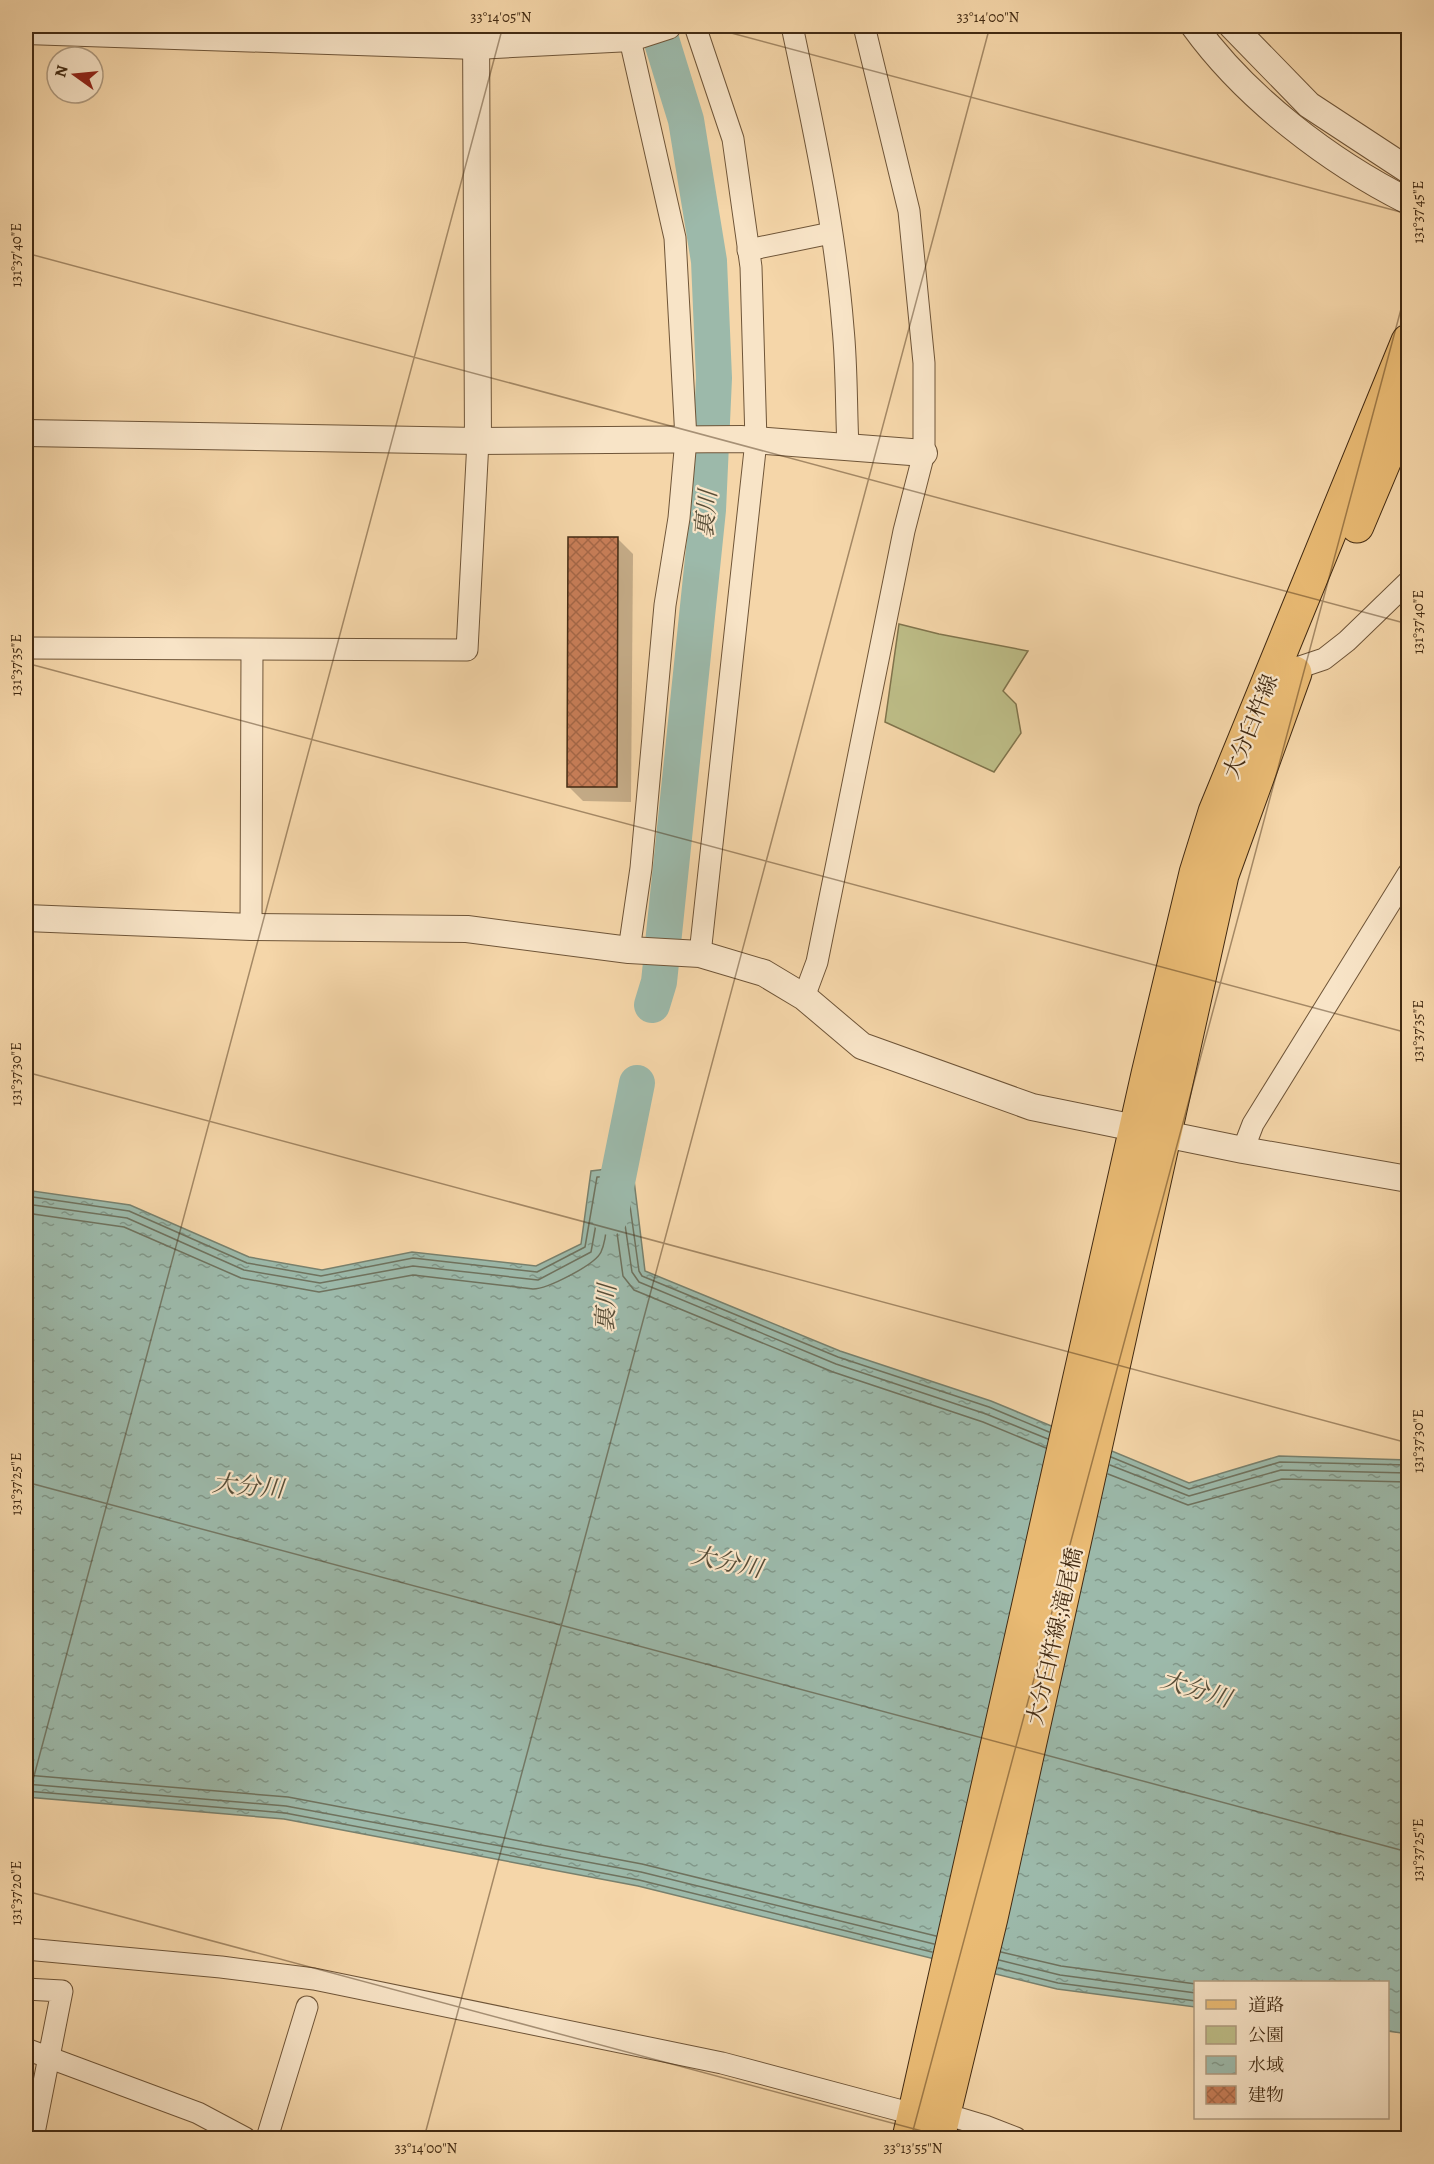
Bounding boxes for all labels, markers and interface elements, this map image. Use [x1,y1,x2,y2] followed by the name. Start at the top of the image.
[470,7,532,27] text: 33°14'05"N
[957,7,1020,27] text: 33°14'00"N
[45,45,105,105] north arrow
[49,63,74,80] text: N
[1408,181,1428,243] text: 131°37'45"E
[6,223,26,287] text: 131°37'40"E
[688,486,724,539] water label: 裏川
[1408,590,1428,654] text: 131°37'40"E
[6,634,26,696] text: 131°37'35"E
[1216,670,1285,783] street label: 大分臼杵線
[1408,1000,1428,1062] text: 131°37'35"E
[6,1042,26,1106] text: 131°37'30"E
[589,1280,623,1333] water label: 裏川
[1408,1409,1428,1473] text: 131°37'30"E
[6,1452,26,1516] text: 131°37'25"E
[211,1467,288,1505] water label: 大分川
[688,1539,768,1586] water label: 大分川
[1020,1545,1090,1728] street label: 大分臼杵線;滝尾橋
[1157,1663,1238,1716] water label: 大分川
[1408,1818,1428,1882] text: 131°37'25"E
[6,1861,26,1925] text: 131°37'20"E
[1194,1981,1389,2119] legend
[1248,1993,1284,2017] text: 道路
[1248,2023,1284,2047] text: 公園
[1248,2053,1284,2077] text: 水域
[1248,2083,1284,2107] text: 建物
[395,2138,458,2158] text: 33°14'00"N
[883,2138,943,2158] text: 33°13'55"N

